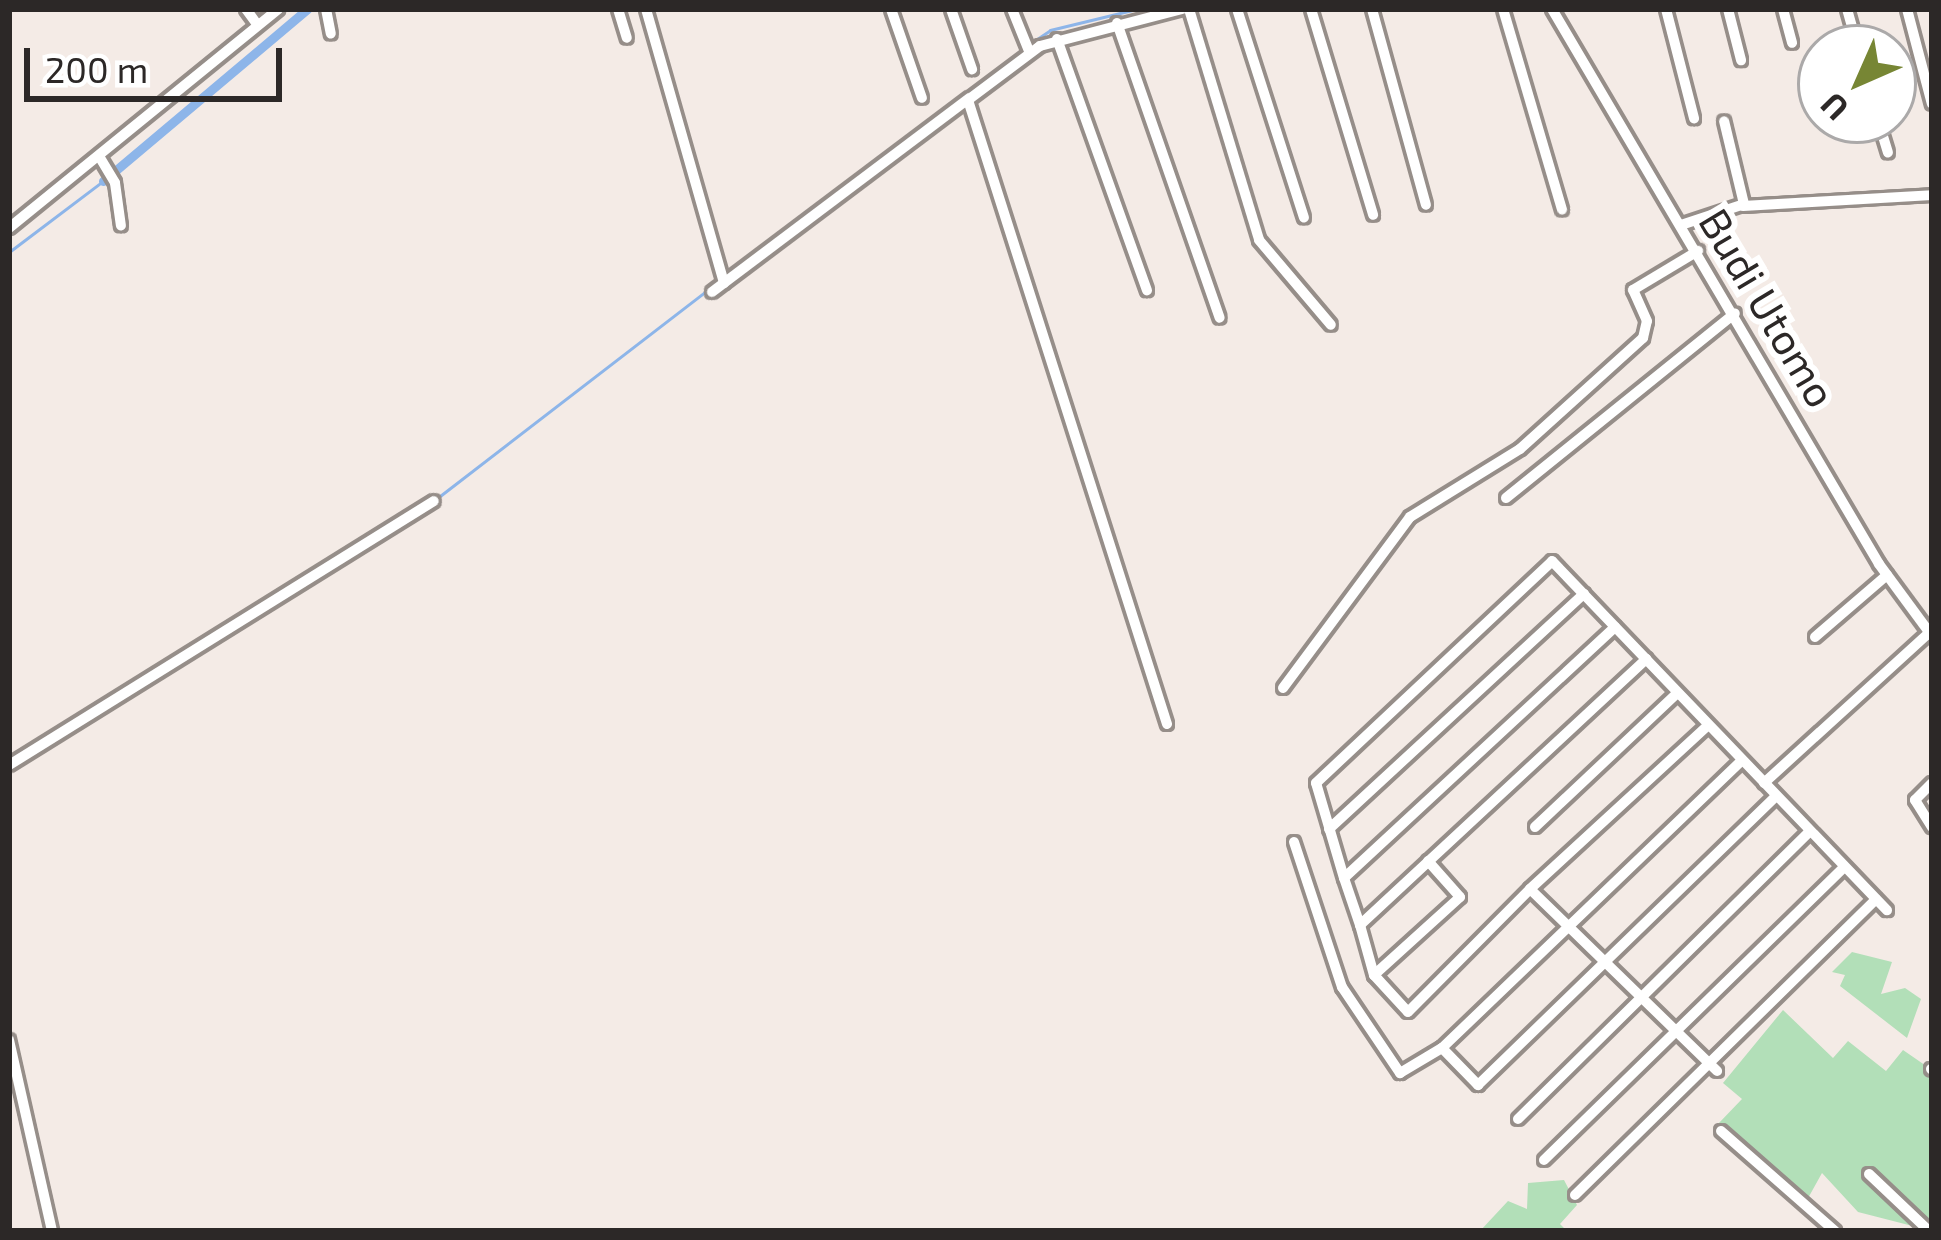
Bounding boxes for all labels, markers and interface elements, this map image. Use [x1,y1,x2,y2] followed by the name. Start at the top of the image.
[30,24,288,98] scale bar
[1797,24,1917,144] north arrow
[45,47,148,90] text: 200 m
[1812,85,1856,129] text: U
[1690,199,1848,415] street label: Budi Utomo

